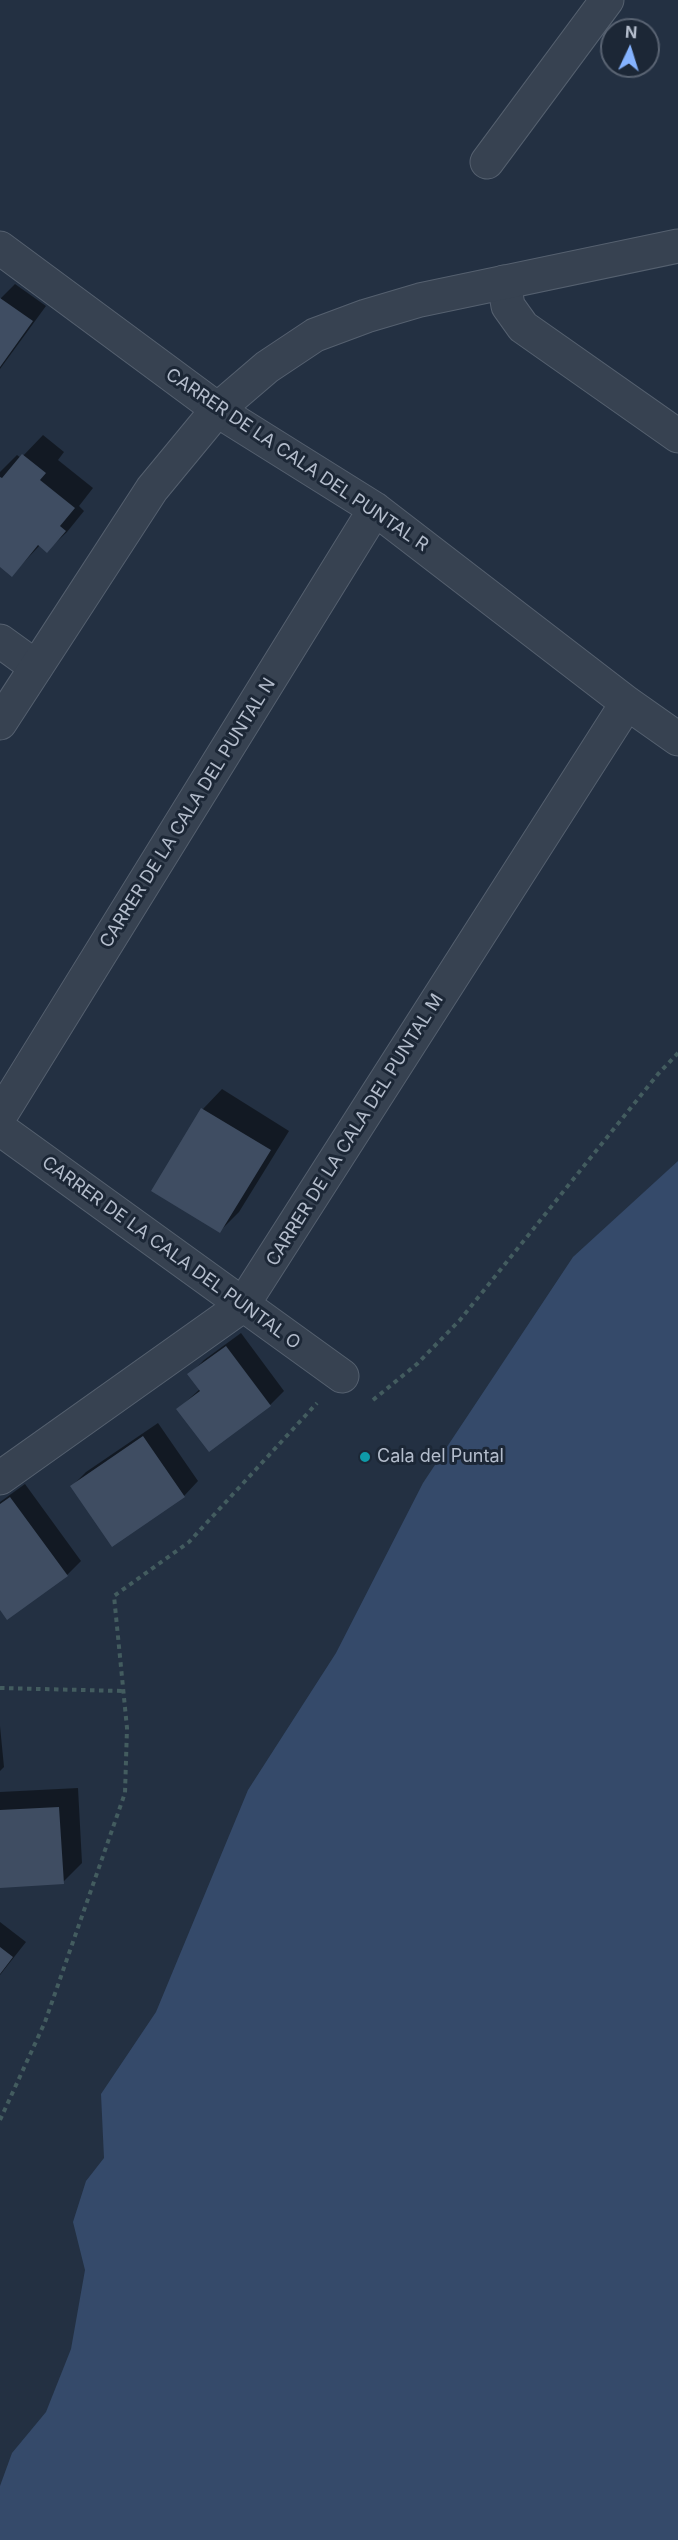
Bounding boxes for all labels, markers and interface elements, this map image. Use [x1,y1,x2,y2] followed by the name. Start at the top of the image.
[600,18,660,78] north arrow
[624,22,638,42] text: N
[162,364,432,556] street label: CARRER DE LA CALA DEL PUNTAL R
[96,674,280,952] street label: CARRER DE LA CALA DEL PUNTAL N
[262,990,448,1270] street label: CARRER DE LA CALA DEL PUNTAL M
[38,1152,304,1354] street label: CARRER DE LA CALA DEL PUNTAL O
[377,1446,504,1468] place label: Cala del Puntal
[358,1450,372,1464] marker: Cala del Puntal

